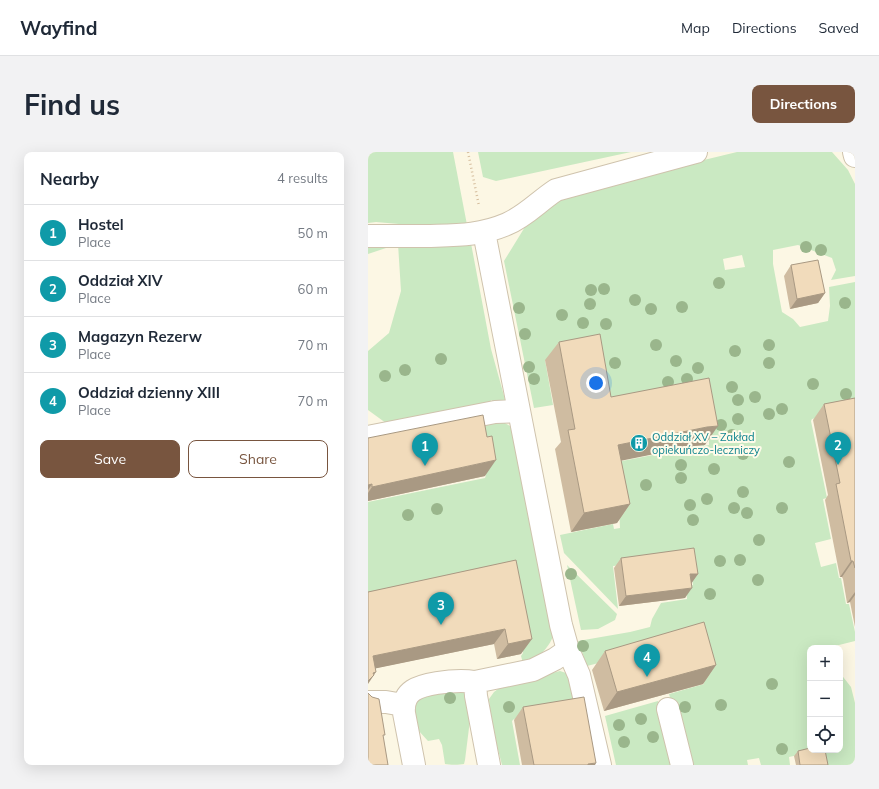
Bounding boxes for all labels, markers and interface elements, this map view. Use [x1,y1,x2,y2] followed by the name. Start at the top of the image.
[20,16,97,40] text: Wayfind
[681,19,710,37] text: Map
[732,19,797,37] text: Directions
[819,19,859,37] text: Saved
[752,85,855,123] button: Directions
[24,87,120,122] text: Find us
[40,168,99,189] text: Nearby
[277,170,328,186] text: 4 results
[78,215,124,234] text: Hostel
[49,225,57,241] text: 1
[298,225,328,241] text: 50 m
[78,234,111,250] text: Place
[78,271,163,290] text: Oddział XIV
[49,281,57,297] text: 2
[298,281,328,297] text: 60 m
[78,290,111,306] text: Place
[78,327,202,346] text: Magazyn Rezerw
[49,337,57,353] text: 3
[298,337,328,353] text: 70 m
[78,346,111,362] text: Place
[586,373,606,393] your location
[78,383,220,402] text: Oddział dzienny XIII
[49,393,57,409] text: 4
[298,393,328,409] text: 70 m
[78,402,111,418] text: Place
[652,430,760,457] place label: Oddział XV – Zakład opiekuńczo-leczniczy
[825,432,851,465] pin: 2
[412,433,438,466] pin: 1
[629,433,649,453] building icon: Oddział XV – Zakład opiekuńczo-leczniczy
[40,440,180,478] button: Save
[188,440,328,478] button: Share
[428,592,454,625] pin: 3
[634,644,660,677] pin: 4
[807,645,843,753] map controls
[807,645,843,681] button: +
[807,681,843,717] button: −
[807,717,843,753] button: locate

